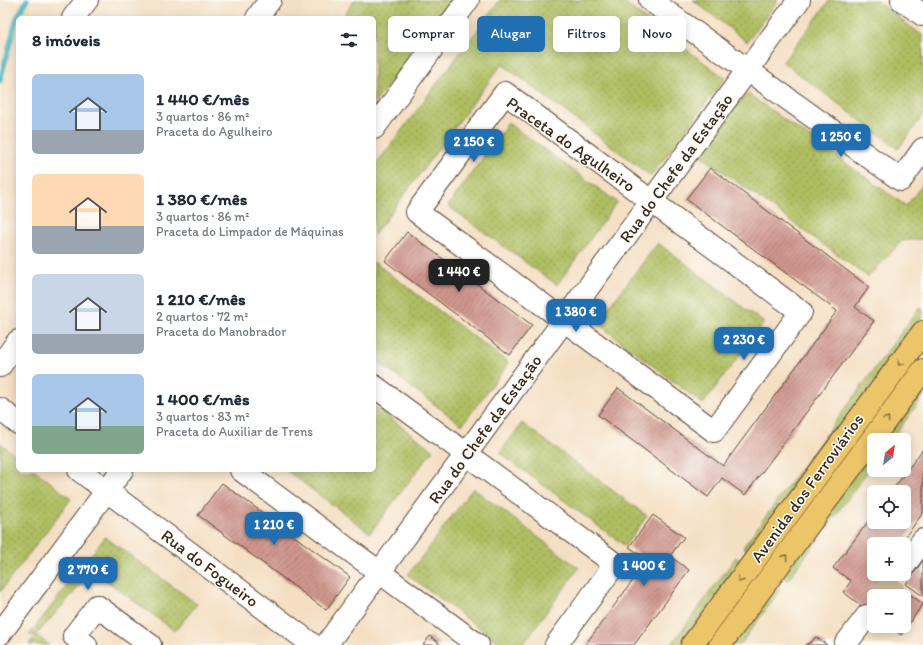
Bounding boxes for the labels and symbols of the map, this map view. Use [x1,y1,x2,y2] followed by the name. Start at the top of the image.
[615,90,737,246] street label: Rua do Chefe da Estação
[503,92,639,196] street label: Praceta do Agulheiro
[804,124,878,158] pin: 1 250 €
[437,129,511,163] pin: 2 150 €
[422,259,496,293] pin: 1 440 €
[539,299,613,333] pin: 1 380 €
[707,327,781,361] pin: 2 230 €
[424,351,546,507] street label: Rua do Chefe da Estação
[898,359,905,366] one-way arrow
[746,410,868,566] street label: Avenida dos Ferroviários
[882,416,890,423] one-way arrow
[867,433,911,477] north arrow
[237,512,311,546] pin: 1 210 €
[157,525,263,611] street label: Rua do Fogueiro
[607,553,681,587] pin: 1 400 €
[780,555,787,562] one-way arrow
[51,557,125,591] pin: 2 770 €
[737,576,744,583] one-way arrow

